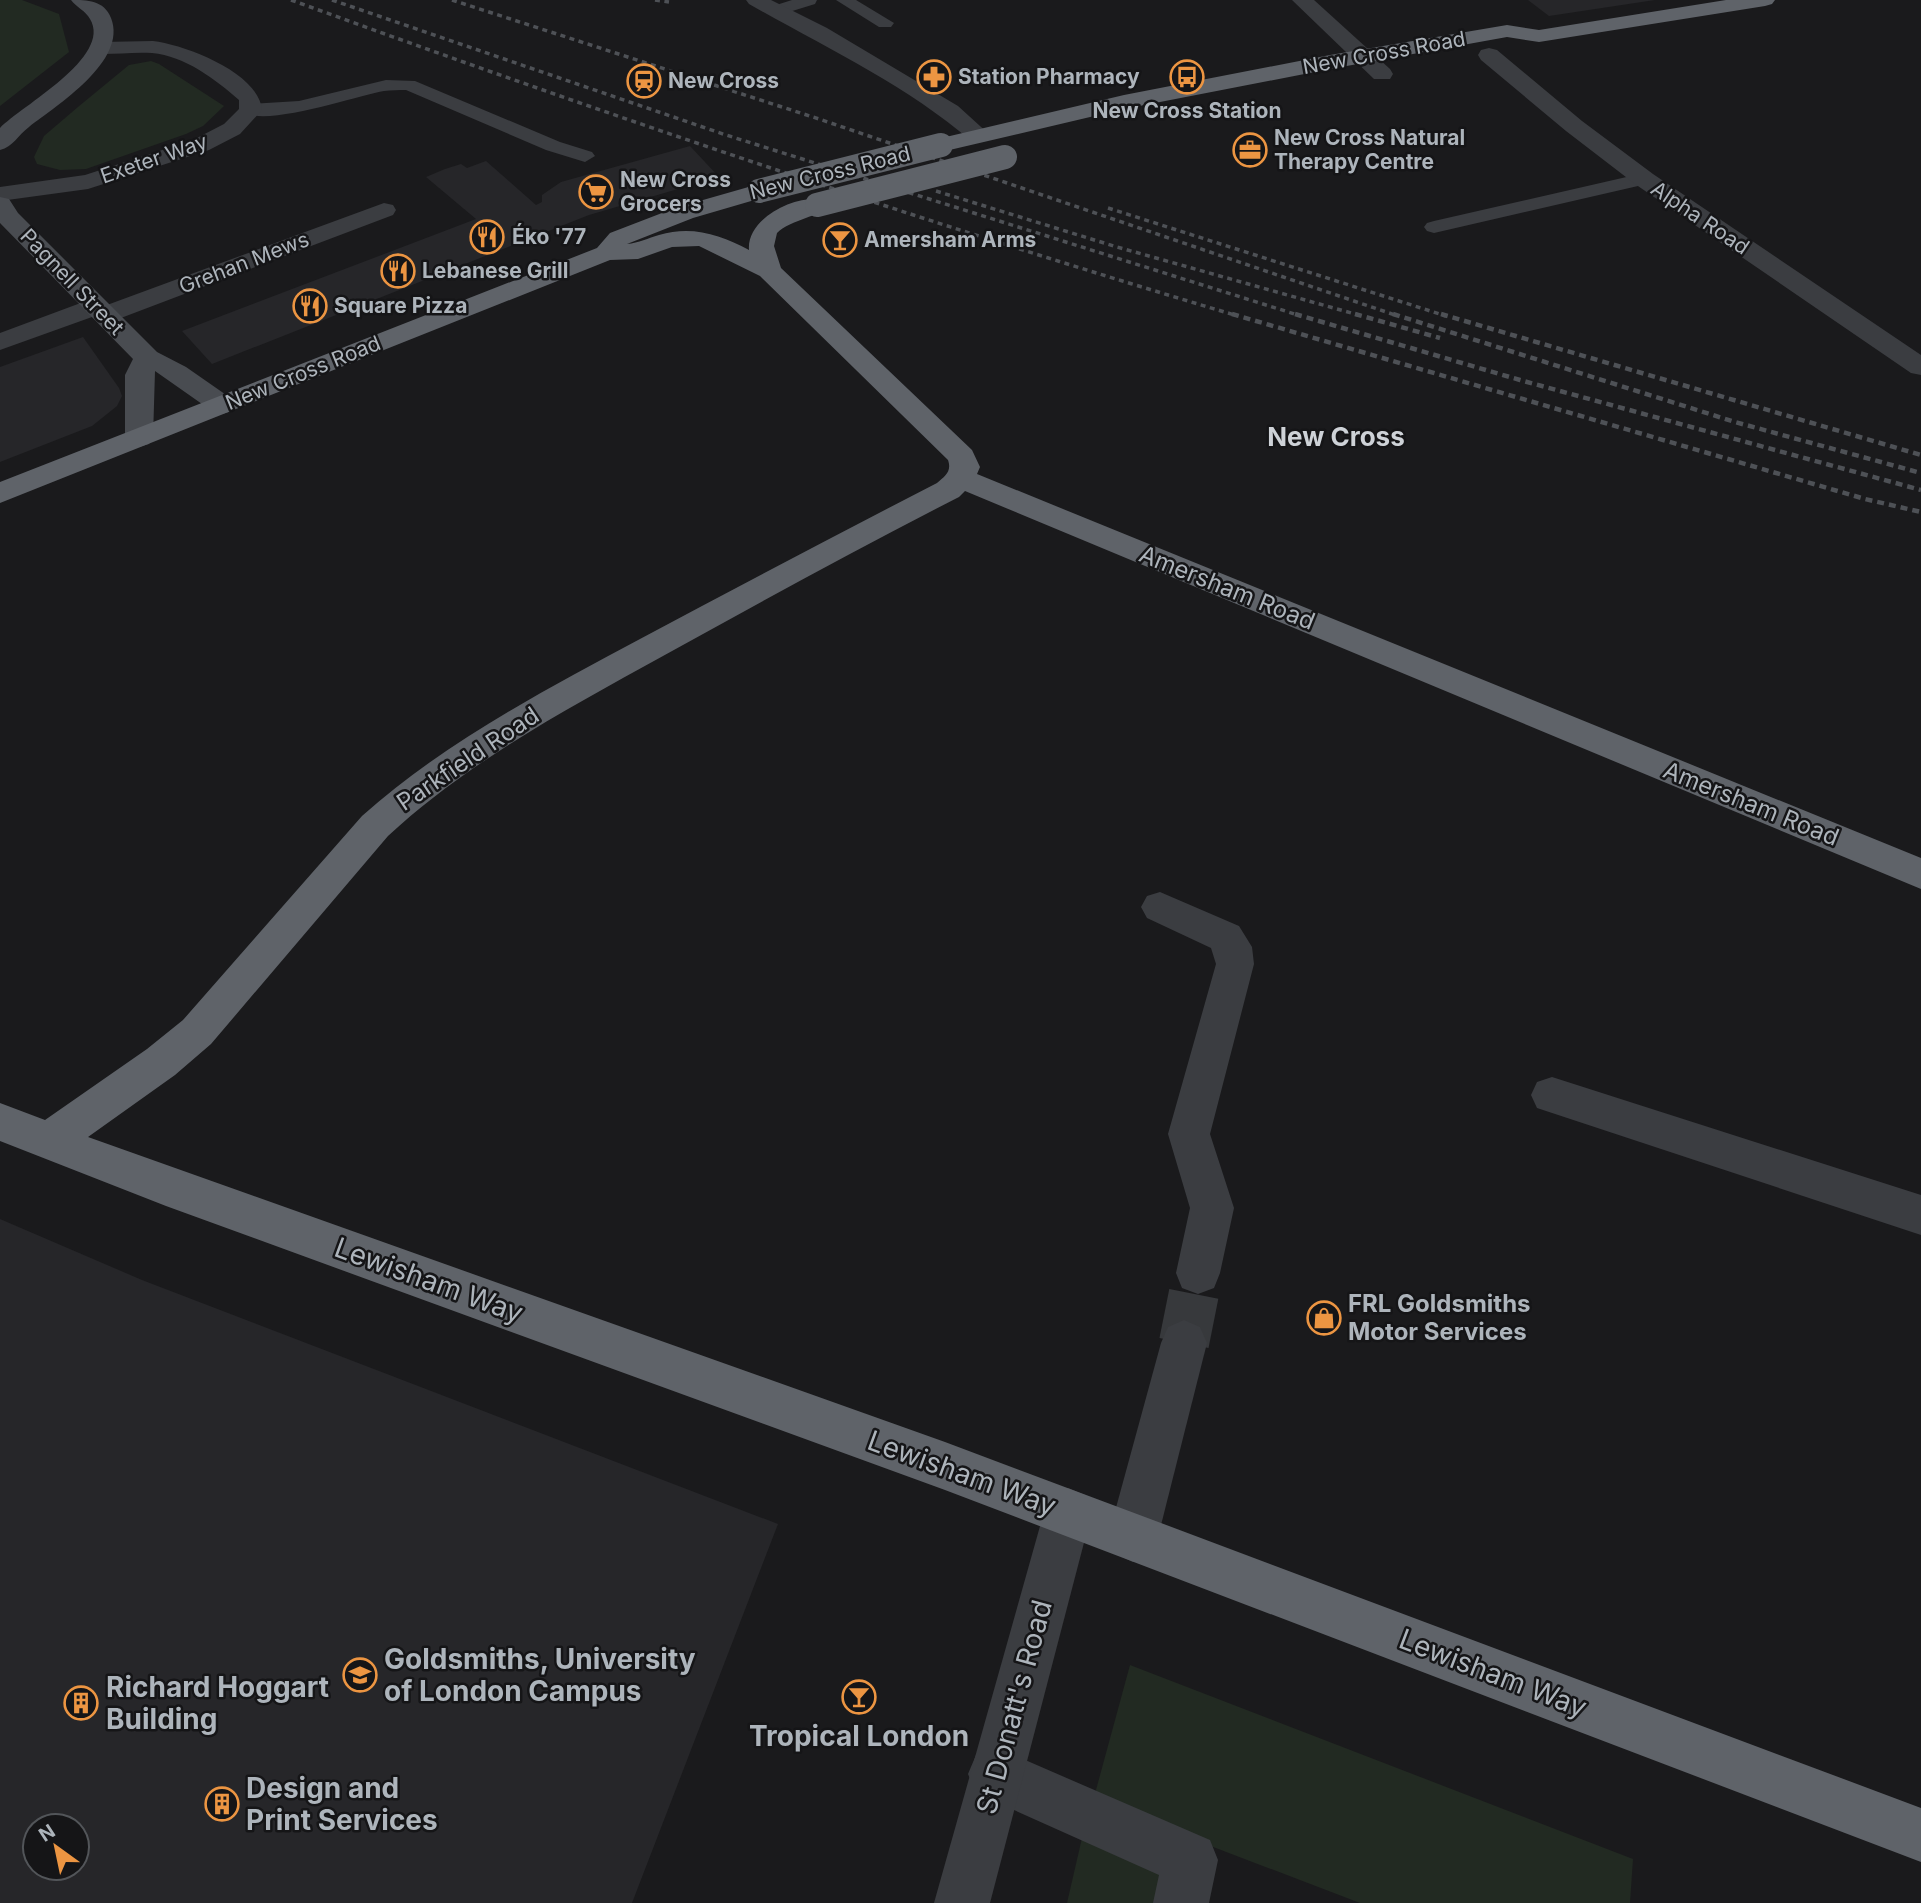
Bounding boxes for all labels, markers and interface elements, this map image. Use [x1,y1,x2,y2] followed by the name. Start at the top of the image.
[1300,26,1467,79] street label: New Cross Road
[915,58,953,96] pharmacy icon: Station Pharmacy
[1168,58,1206,96] bus stop icon: New Cross Station
[625,62,663,100] station icon: New Cross
[958,64,1140,89] place label: Station Pharmacy
[668,68,779,93] place label: New Cross
[1092,98,1282,123] place label: New Cross Station
[1274,125,1465,174] place label: New Cross Natural Therapy Centre
[97,128,211,188] street label: Exeter Way
[1231,131,1269,169] office icon: New Cross Natural Therapy Centre
[747,140,913,205] street label: New Cross Road
[620,167,731,216] place label: New Cross Grocers
[577,173,615,211] supermarket icon: New Cross Grocers
[1646,176,1754,260] street label: Alpha Road
[468,218,506,256] restaurant icon: Éko '77
[821,221,859,259] bar icon: Amersham Arms
[15,223,129,340] street label: Pagnell Street
[512,223,586,249] place label: Éko '77
[175,226,312,299] street label: Grehan Mews
[864,227,1036,252] place label: Amersham Arms
[379,252,417,290] restaurant icon: Lebanese Grill
[422,258,568,283] place label: Lebanese Grill
[291,287,329,325] restaurant icon: Square Pizza
[334,293,467,318] place label: Square Pizza
[222,330,384,415] street label: New Cross Road
[1267,421,1405,452] district label: New Cross
[1135,539,1319,636] street label: Amersham Road
[391,700,544,817] street label: Parkfield Road
[1659,755,1843,852] street label: Amersham Road
[330,1230,528,1330] street label: Lewisham Way
[1348,1289,1531,1346] place label: FRL Goldsmiths Motor Services
[1305,1299,1343,1337] shop icon: FRL Goldsmiths Motor Services
[863,1423,1061,1523] street label: Lewisham Way
[969,1596,1059,1818] street label: St Donatt's Road
[1394,1622,1592,1724] street label: Lewisham Way
[384,1642,696,1708] place label: Goldsmiths, University of London Campus
[341,1656,379,1694] school or university icon: Goldsmiths, University of London Campus
[106,1670,329,1736] place label: Richard Hoggart Building
[840,1678,878,1716] bar icon: Tropical London
[62,1684,100,1722] building icon: Richard Hoggart Building
[749,1719,969,1753] place label: Tropical London
[246,1771,438,1837] place label: Design and Print Services
[203,1785,241,1823] building icon: Design and Print Services
[21,1812,91,1882] north arrow
[35,1820,59,1847] text: N

